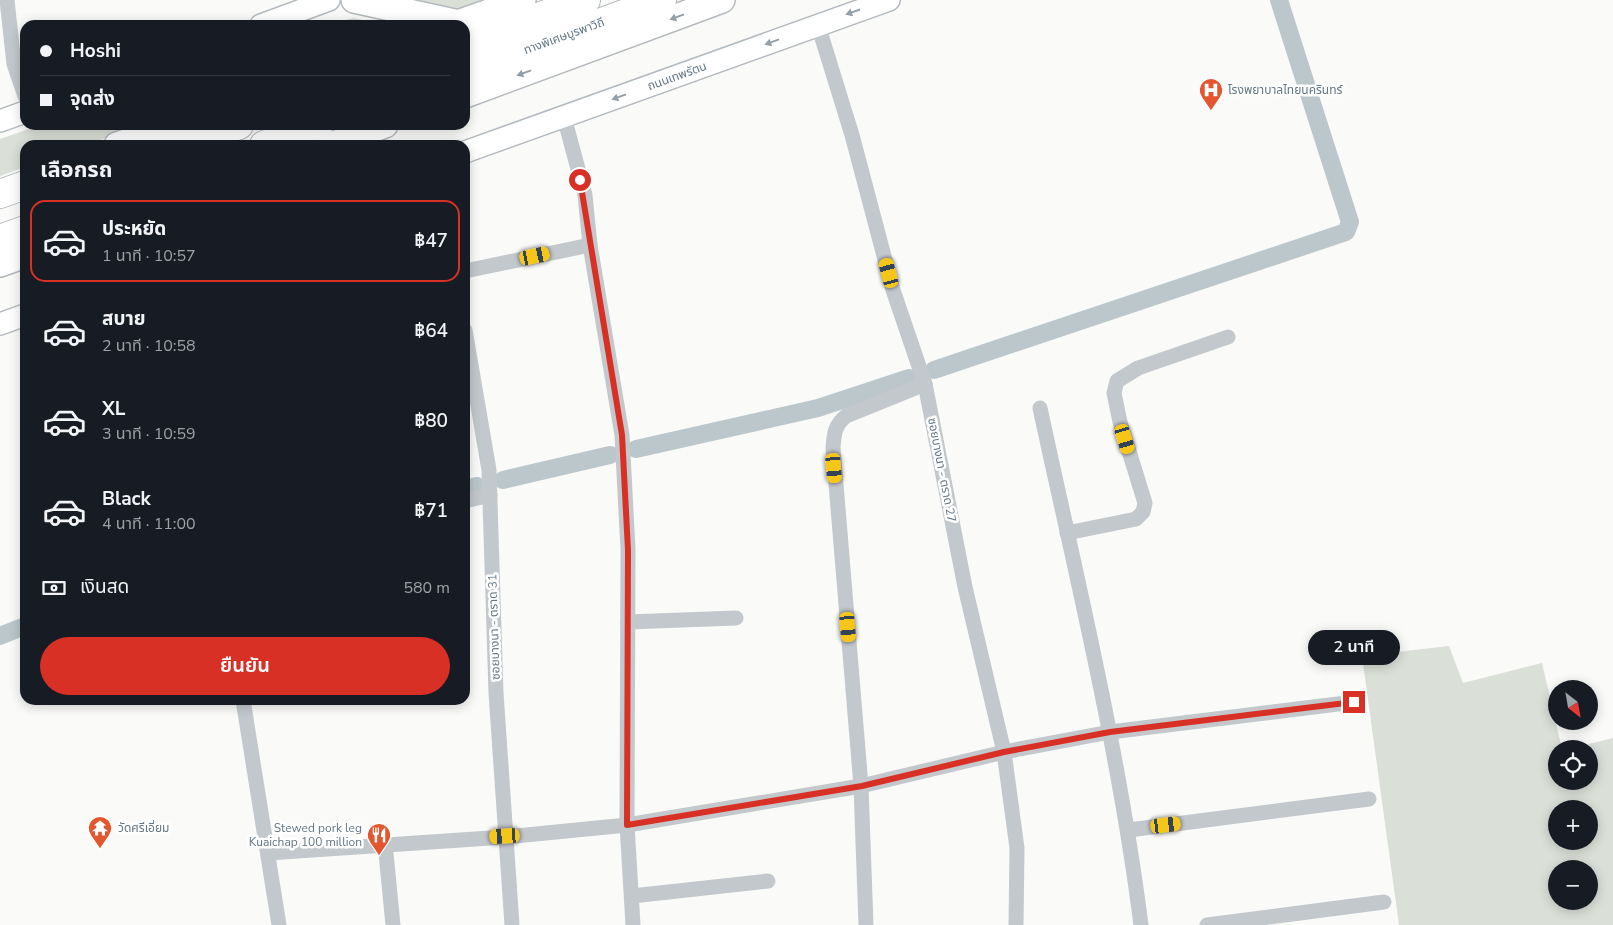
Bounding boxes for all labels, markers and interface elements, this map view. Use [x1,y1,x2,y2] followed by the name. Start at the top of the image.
[846,9,861,17] one-way arrow
[669,13,684,21] one-way arrow
[521,14,607,58] street label: ทางพิเศษบูรพาวิถี
[70,38,121,64] text: Hoshi
[764,38,779,46] one-way arrow
[645,58,709,94] street label: ถนนเทพรัตน
[517,70,532,77] one-way arrow
[1198,77,1224,111] hospital icon: โรงพยาบาลไทยนครินทร์
[1228,82,1343,98] place label: โรงพยาบาลไทยนครินทร์
[70,86,115,112] text: จุดส่ง
[611,93,626,101] one-way arrow
[40,155,113,185] text: เลือกรถ
[569,169,591,191] route start
[102,216,166,242] text: ประหยัด
[42,219,87,264] icon: car
[414,228,448,254] text: ฿47
[102,245,196,267] text: 1 นาที · 10:57
[518,246,551,266] car
[877,257,900,289] car
[102,306,146,332] text: สบาย
[42,309,87,354] icon: car
[414,318,448,344] text: ฿64
[102,335,196,357] text: 2 นาที · 10:58
[102,396,125,422] text: XL
[42,399,87,444] icon: car
[414,408,448,434] text: ฿80
[924,416,960,524] street label: ซอยบางนา - ตราด 27
[1113,422,1136,456] car
[102,423,196,445] text: 3 นาที · 10:59
[825,452,842,484] car
[102,486,151,512] text: Black
[42,489,87,534] icon: car
[414,498,448,524] text: ฿71
[102,513,196,535] text: 4 นาที · 11:00
[40,574,68,602] icon: cash
[80,574,129,600] text: เงินสด
[484,574,504,680] street label: ซอยบางนา - ตราด 31
[403,577,450,599] text: 580 m
[839,611,856,643] car
[1308,630,1400,664] callout: 2 นาที
[1334,636,1374,658] text: 2 นาที
[40,637,450,695] button: ยืนยัน
[1548,680,1598,730] north arrow
[1548,680,1598,910] map controls
[1343,691,1365,713] route end
[1548,740,1598,790] button: locate
[1548,800,1598,850] button: +
[87,815,113,849] temple icon: วัดศรีเอี่ยม
[1150,816,1181,834] car
[118,819,170,836] place label: วัดศรีเอี่ยม
[249,820,362,850] place label: Stewed pork leg Kuaichap 100 million
[366,822,392,856] restaurant icon: Stewed pork leg Kuaichap 100 million
[489,828,520,844] car
[1548,860,1598,910] button: −

